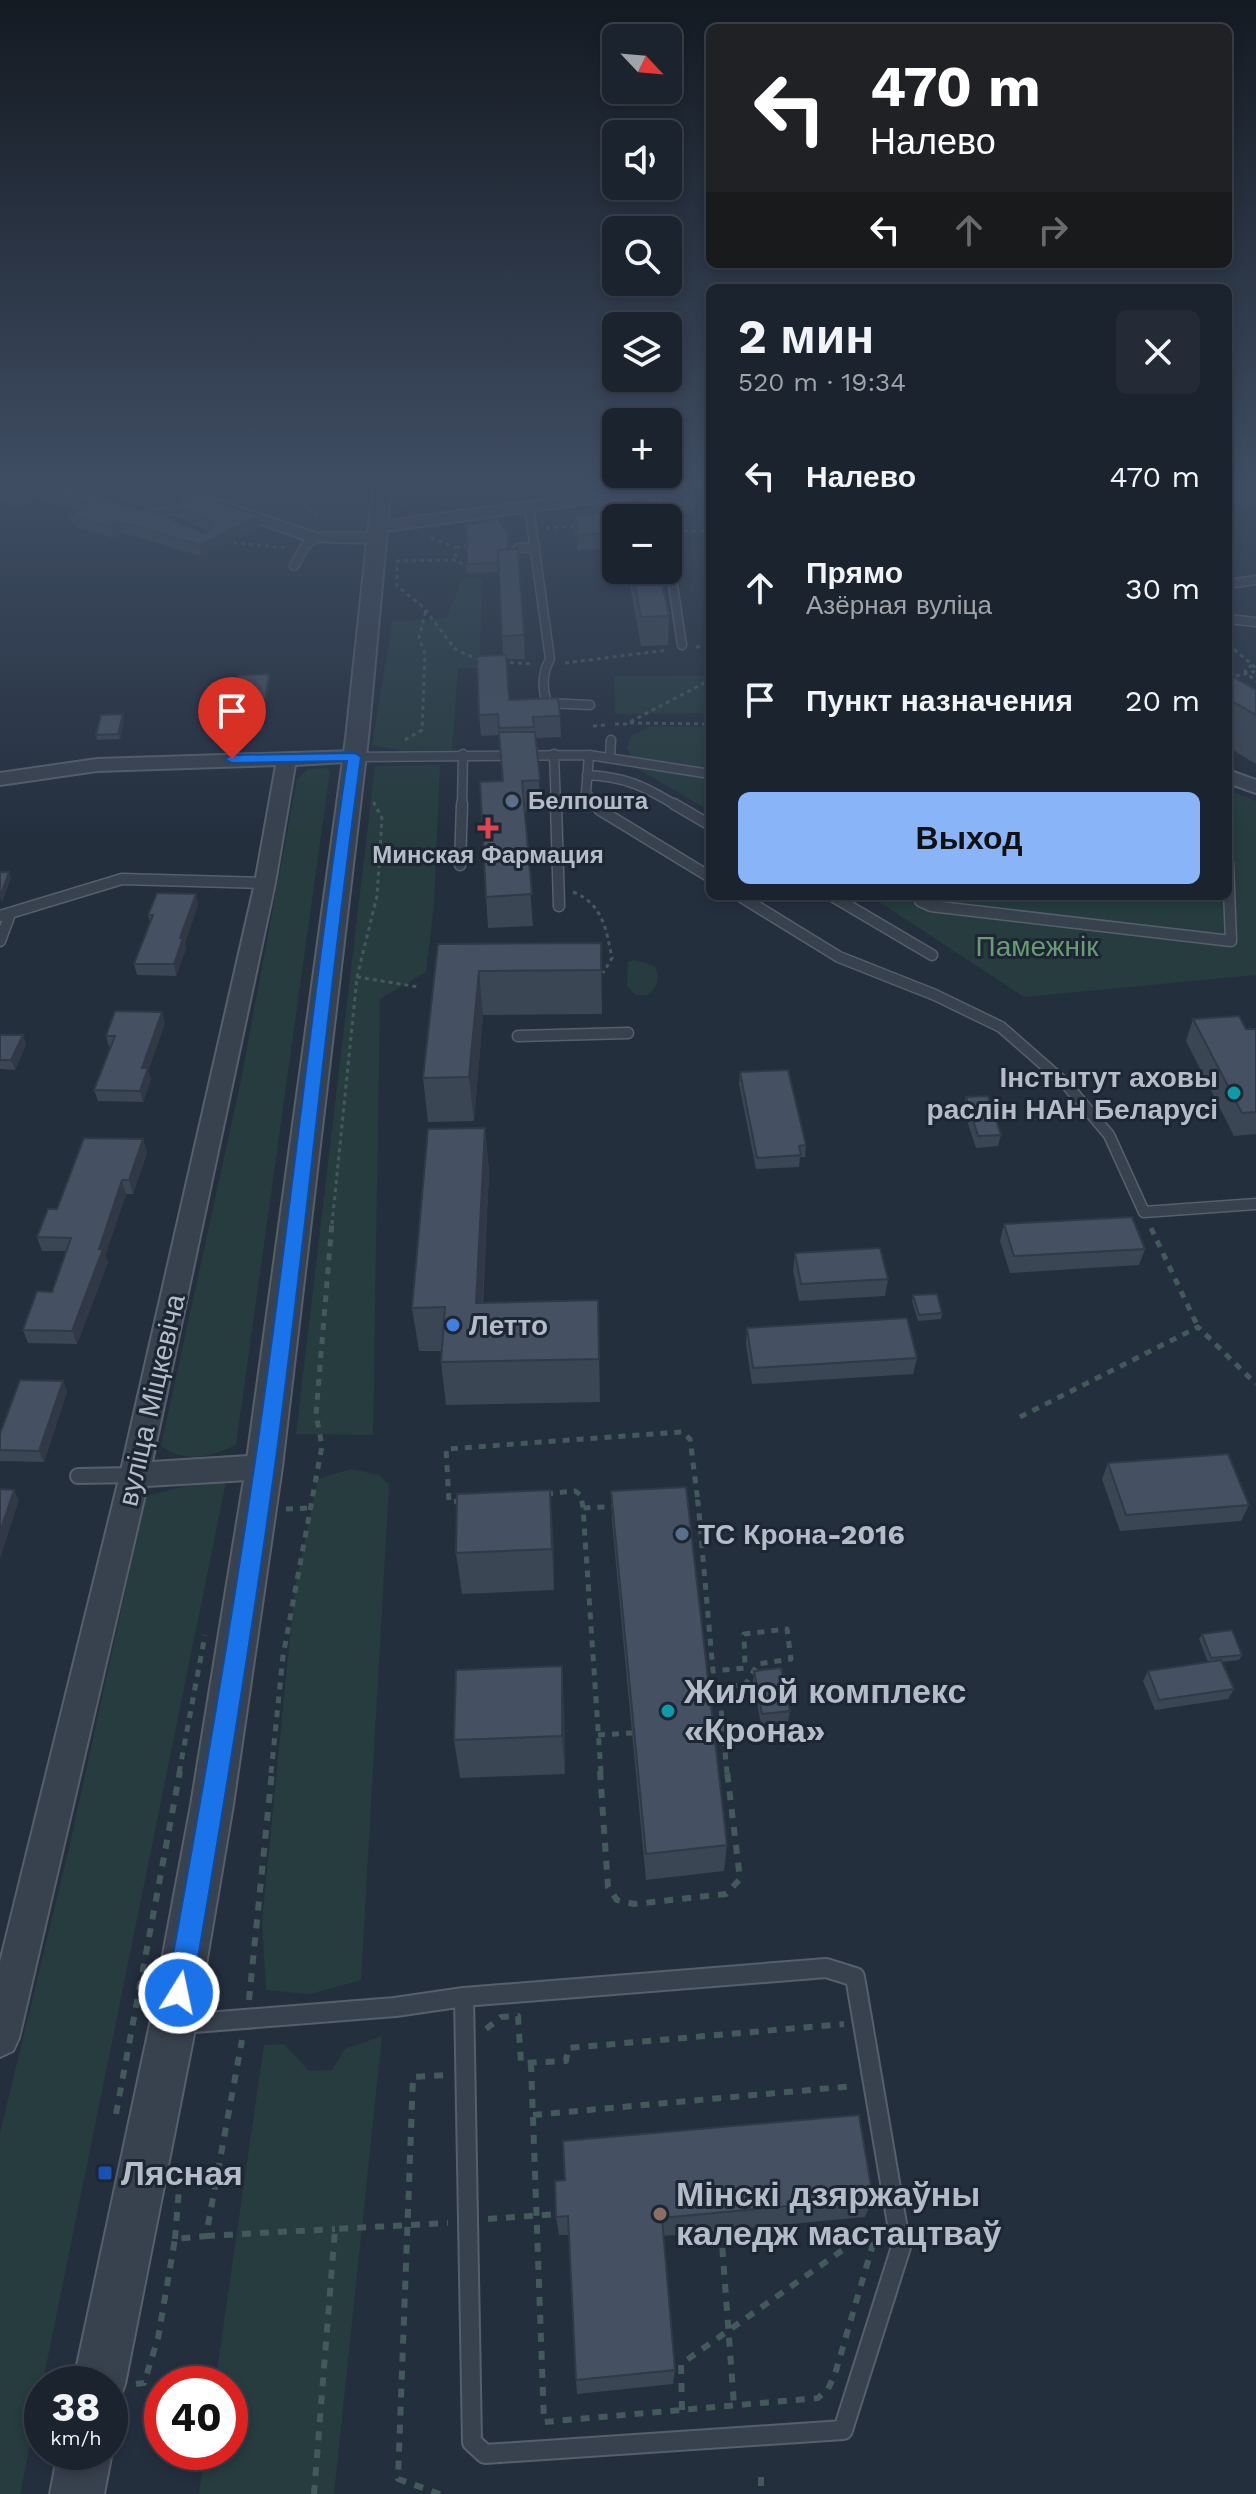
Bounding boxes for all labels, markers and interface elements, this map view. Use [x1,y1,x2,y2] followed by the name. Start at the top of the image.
[602,24,682,104] north arrow
[602,24,682,584] map controls
[870,54,1041,120] text: 470 m
[738,56,842,160] icon: left
[602,120,682,200] button: sound
[870,121,996,163] text: Налево
[863,208,907,252] icon: left
[947,208,991,252] icon: ahead
[1031,208,1075,252] icon: right
[602,216,682,296] button: search
[738,308,874,365] text: 2 мин
[1116,310,1200,394] button: close
[602,312,682,392] button: layers
[738,367,906,397] text: 520 m · 19:34
[602,408,682,488] button: +
[738,454,782,498] icon: left
[806,459,916,494] text: Налево
[1109,459,1200,494] text: 470 m
[602,504,682,584] button: −
[806,555,903,590] text: Прямо
[738,566,782,610] icon: ahead
[1125,571,1200,606] text: 30 m
[806,590,992,620] text: Азёрная вуліца
[198,677,266,759] pin
[738,678,782,722] icon: arrive
[806,683,1073,718] text: Пункт назначения
[1125,683,1200,718] text: 20 m
[210,689,254,733] icon: arrive
[528,787,649,815] place label: Белпошта
[503,792,521,810] marker: Белпошта
[738,792,1200,884] button: Выход
[479,819,497,837] marker: Минская Фармация
[372,841,604,869] place label: Минская Фармация
[976,930,1099,963] park label: Памежнік
[927,1061,1218,1126] place label: Інстытут аховы раслін НАН Беларусі
[1225,1084,1243,1102] marker: Інстытут аховы раслін НАН Беларусі
[111,1291,192,1509] street label: вуліца Міцкевіча
[469,1309,548,1342] place label: Летто
[444,1316,462,1334] marker: Летто
[698,1518,905,1551] place label: ТС Крона-2016
[673,1525,691,1543] marker: ТС Крона-2016
[683,1671,966,1750] place label: Жилой комплекс «Крона»
[659,1702,677,1720] marker: Жилой комплекс «Крона»
[137,1951,221,2035] position arrow
[121,2153,243,2193] place label: Лясная
[96,2164,114,2182] marker: Лясная
[676,2174,1001,2253] place label: Мінскі дзяржаўны каледж мастацтваў
[651,2205,669,2223] marker: Мінскі дзяржаўны каледж мастацтваў
[144,2366,248,2470] speed limit sign: 40
[52,2384,100,2431] text: 38
[50,2426,102,2450] text: km/h

